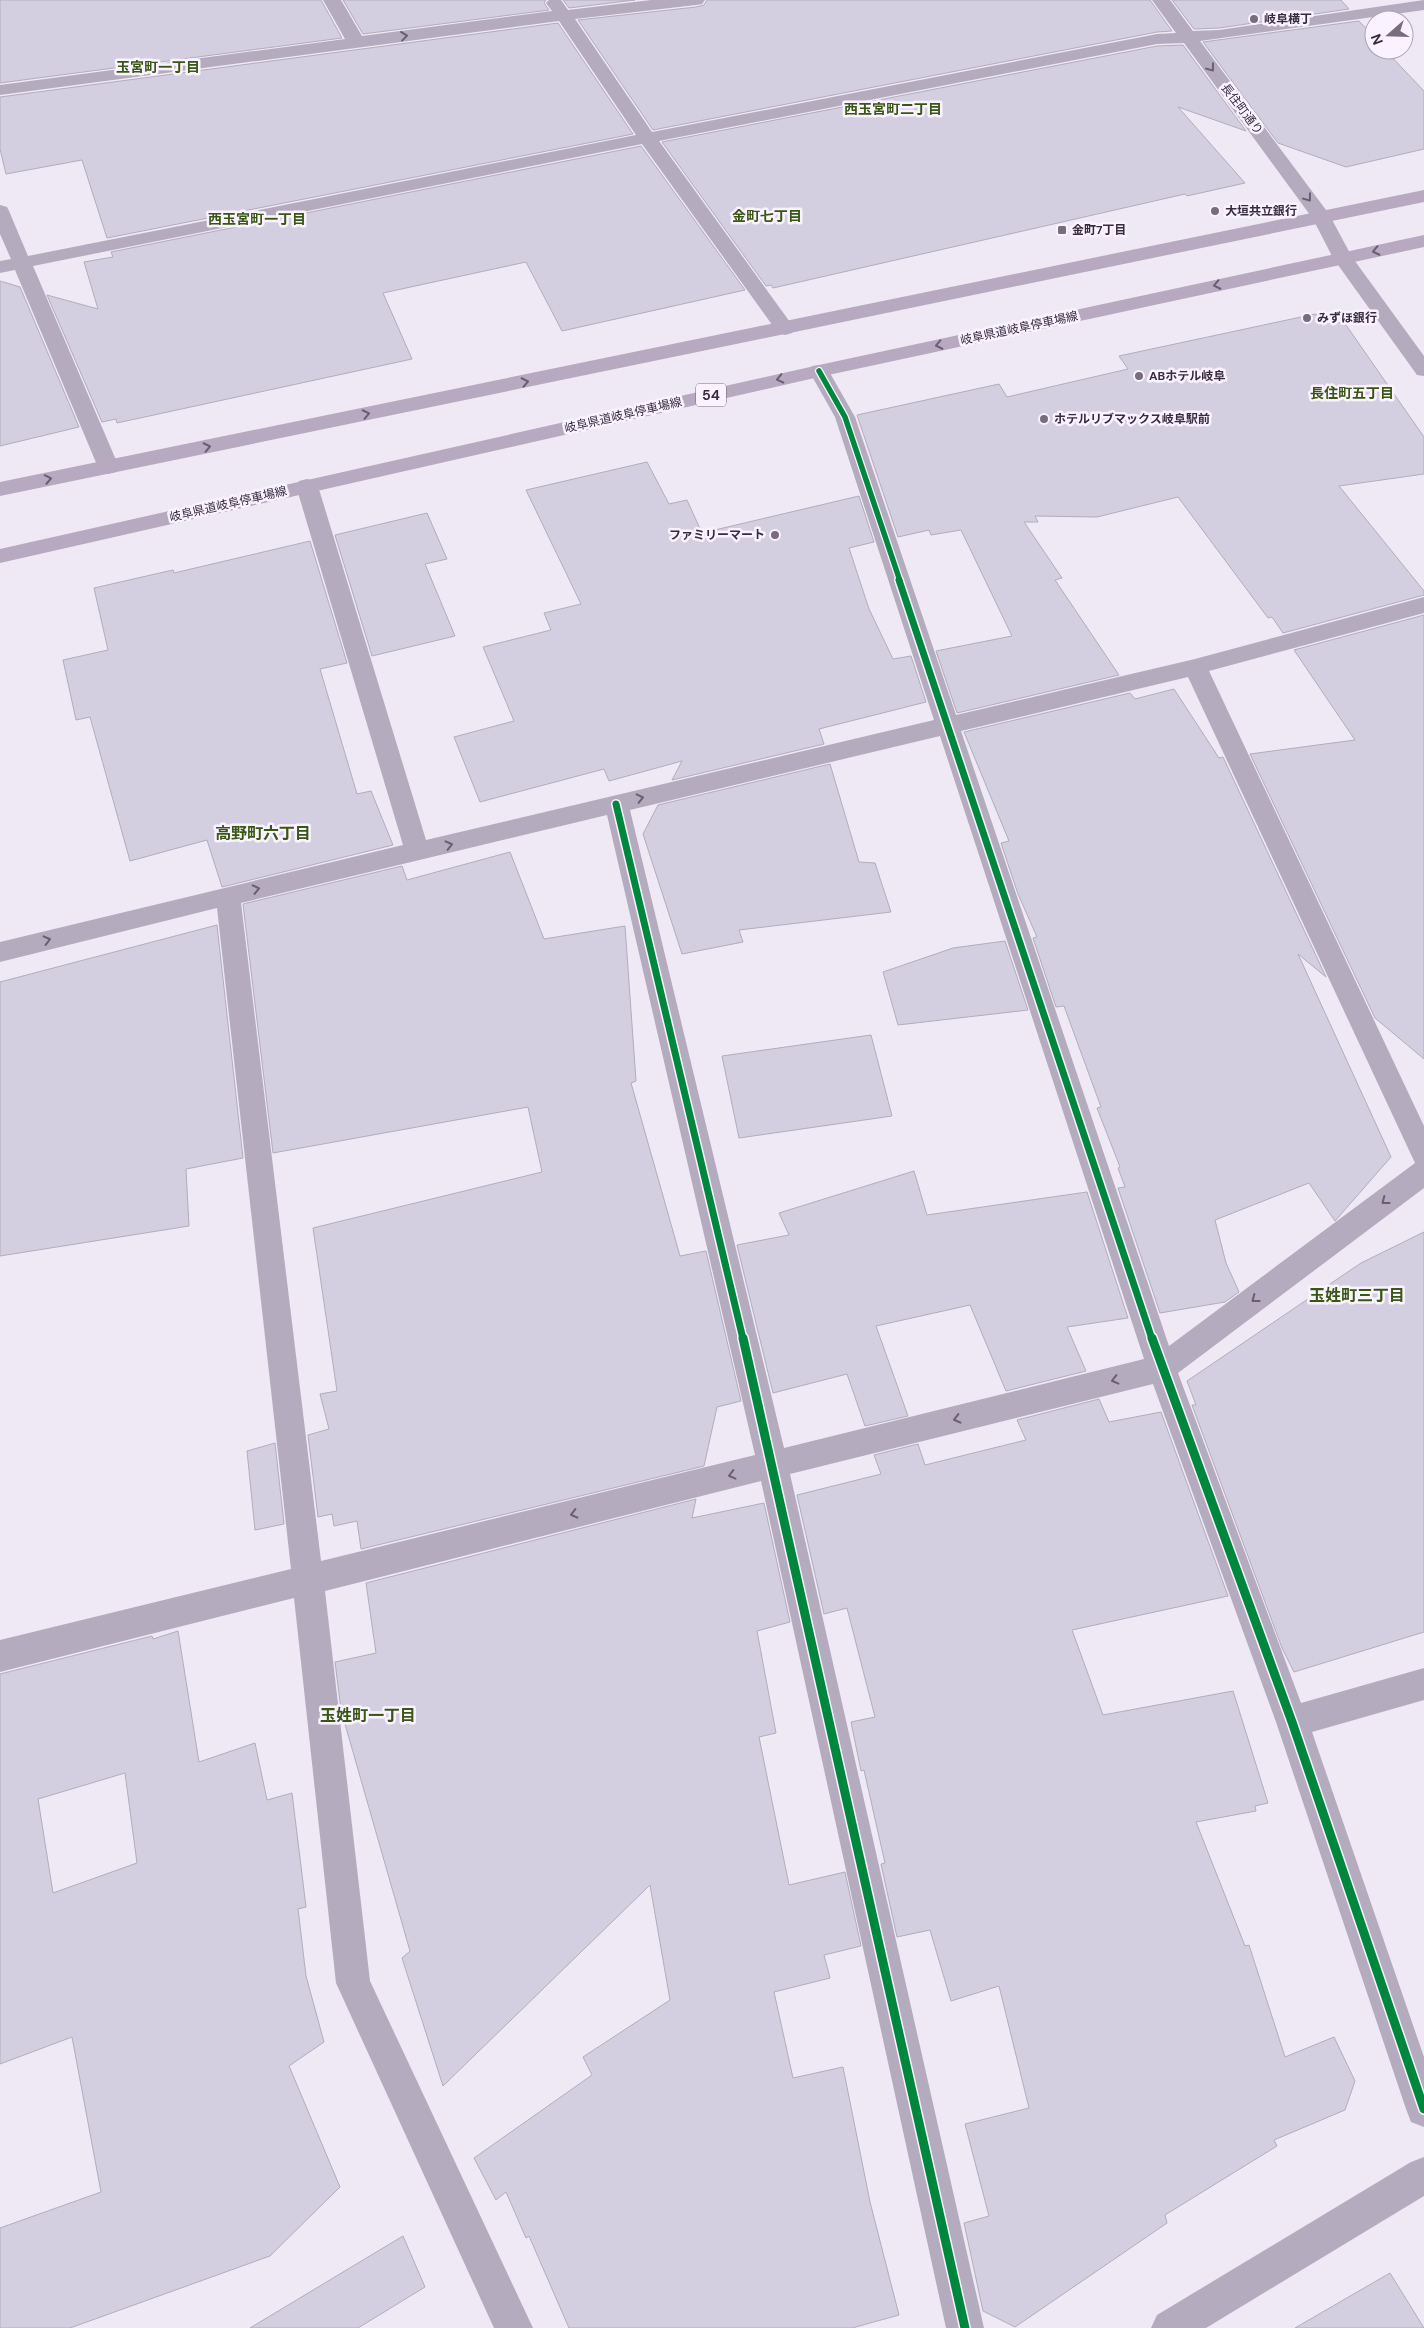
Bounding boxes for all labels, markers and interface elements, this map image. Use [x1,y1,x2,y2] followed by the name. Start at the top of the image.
[1364,10,1414,60] north arrow
[1264,11,1312,27] place label: 岐阜横丁
[1248,13,1260,25] marker: 岐阜横丁
[401,31,409,42] one-way arrow
[1367,32,1387,47] text: N
[116,58,200,76] district label: 玉宮町一丁目
[1205,62,1214,72] one-way arrow
[1218,80,1266,138] street label: 長住町通り
[844,100,942,118] district label: 西玉宮町二丁目
[1302,192,1310,201] one-way arrow
[1225,203,1297,219] place label: 大垣共立銀行
[1209,205,1221,217] marker: 大垣共立銀行
[732,207,802,225] district label: 金町七丁目
[208,210,306,228] district label: 西玉宮町一丁目
[1072,222,1126,238] place label: 金町7丁目
[1056,224,1068,236] marker: 金町7丁目
[1372,245,1381,256] one-way arrow
[1213,279,1222,290] one-way arrow
[959,308,1079,348] street label: 岐阜県道岐阜停車場線
[1317,310,1377,326] place label: みずほ銀行
[1301,312,1313,324] marker: みずほ銀行
[934,339,943,350] one-way arrow
[1149,368,1225,384] place label: ABホテル岐阜
[1133,370,1145,382] marker: ABホテル岐阜
[775,373,784,384] one-way arrow
[521,377,530,387] one-way arrow
[696,384,726,406] road number: 54
[1310,384,1394,402] district label: 長住町五丁目
[563,394,683,436] street label: 岐阜県道岐阜停車場線
[362,410,371,420] one-way arrow
[1054,411,1210,427] place label: ホテルリブマックス岐阜駅前
[1038,413,1050,425] marker: ホテルリブマックス岐阜駅前
[203,442,211,453] one-way arrow
[43,475,52,485] one-way arrow
[168,483,288,525] street label: 岐阜県道岐阜停車場線
[669,527,765,543] place label: ファミリーマート
[769,529,781,541] marker: ファミリーマート
[636,793,645,804] one-way arrow
[215,823,311,844] district label: 高野町六丁目
[444,840,453,851] one-way arrow
[252,884,261,895] one-way arrow
[43,935,52,946] one-way arrow
[1382,1196,1391,1204] one-way arrow
[1309,1285,1405,1306] district label: 玉姓町三丁目
[1252,1293,1261,1301] one-way arrow
[1111,1374,1119,1384] one-way arrow
[953,1413,962,1424] one-way arrow
[727,1469,736,1480] one-way arrow
[569,1508,578,1519] one-way arrow
[320,1705,416,1726] district label: 玉姓町一丁目

